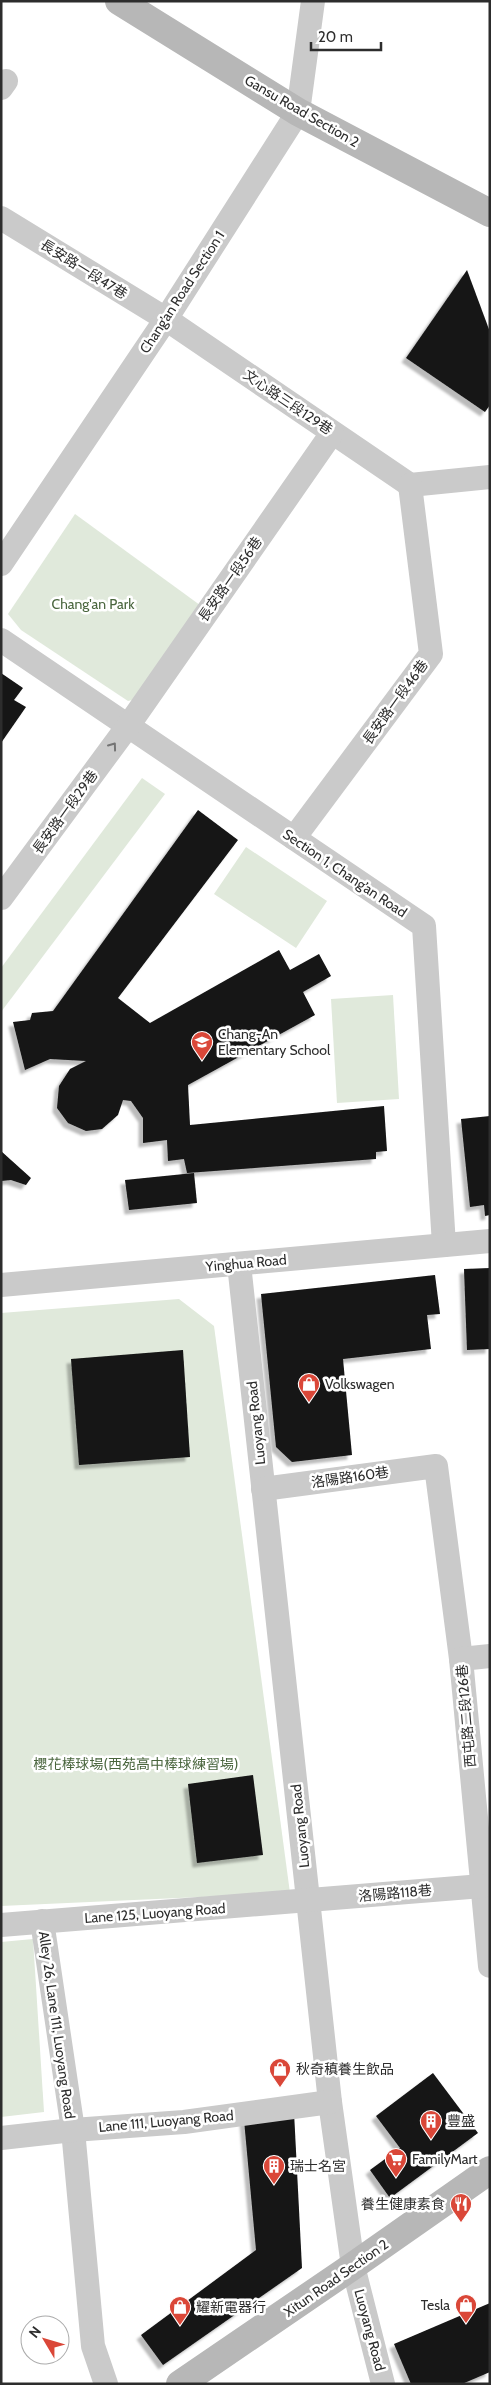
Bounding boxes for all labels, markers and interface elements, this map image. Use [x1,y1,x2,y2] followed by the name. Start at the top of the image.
[311,20,381,52] scale bar
[318,28,353,46] text: 20 m
[242,71,362,151] street label: Gansu Road Section 2
[136,227,228,357] street label: Chang’an Road Section 1
[37,235,131,303] street label: 長安路一段47巷
[240,365,336,439] street label: 文心路三段129巷
[194,533,266,625] street label: 長安路一段56巷
[52,595,135,613] park label: Chang'an Park
[358,656,432,748] street label: 長安路一段46巷
[107,742,116,752] one-way arrow
[29,767,101,857] street label: 長安路一段29巷
[280,825,410,921] street label: Section 1, Chang’an Road
[218,1025,331,1059] place label: Chang-An Elementary School
[190,1030,214,1061] school or university icon: Chang-An Elementary School
[204,1250,287,1276] street label: Yinghua Road
[297,1372,321,1403] shop icon: Volkswagen
[325,1375,395,1393] place label: Volkswagen
[243,1380,269,1466] street label: Luoyang Road
[310,1463,390,1491] street label: 洛陽路160巷
[453,1663,479,1769] street label: 西屯路二段126巷
[34,1755,238,1773] park label: 櫻花棒球場(西苑高中棒球練習場)
[287,1783,313,1869] street label: Luoyang Road
[358,1881,432,1905] street label: 洛陽路118巷
[84,1899,226,1927] street label: Lane 125, Luoyang Road
[35,1930,79,2120] street label: Alley 26, Lane 111, Luoyang Road
[268,2057,292,2088] shop icon: 秋奇稹養生飲品
[296,2060,394,2078] place label: 秋奇稹養生飲品
[98,2106,234,2136] street label: Lane 111, Luoyang Road
[419,2109,443,2140] building icon: 豐盛
[447,2112,475,2130] place label: 豐盛
[384,2147,408,2178] supermarket icon: FamilyMart
[412,2150,478,2168] place label: FamilyMart
[262,2154,286,2185] building icon: 瑞士名宮
[290,2157,346,2175] place label: 瑞士名宮
[449,2192,473,2223] restaurant icon: 養生健康素食
[361,2195,445,2213] place label: 養生健康素食
[280,2235,392,2321] street label: Xitun Road Section 2
[350,2287,390,2373] street label: Luoyang Road
[454,2293,478,2324] shop icon: Tesla
[168,2295,192,2326] shop icon: 耀新電器行
[421,2296,450,2314] place label: Tesla
[196,2298,266,2316] place label: 耀新電器行
[20,2315,70,2365] north arrow
[25,2323,45,2341] text: N

